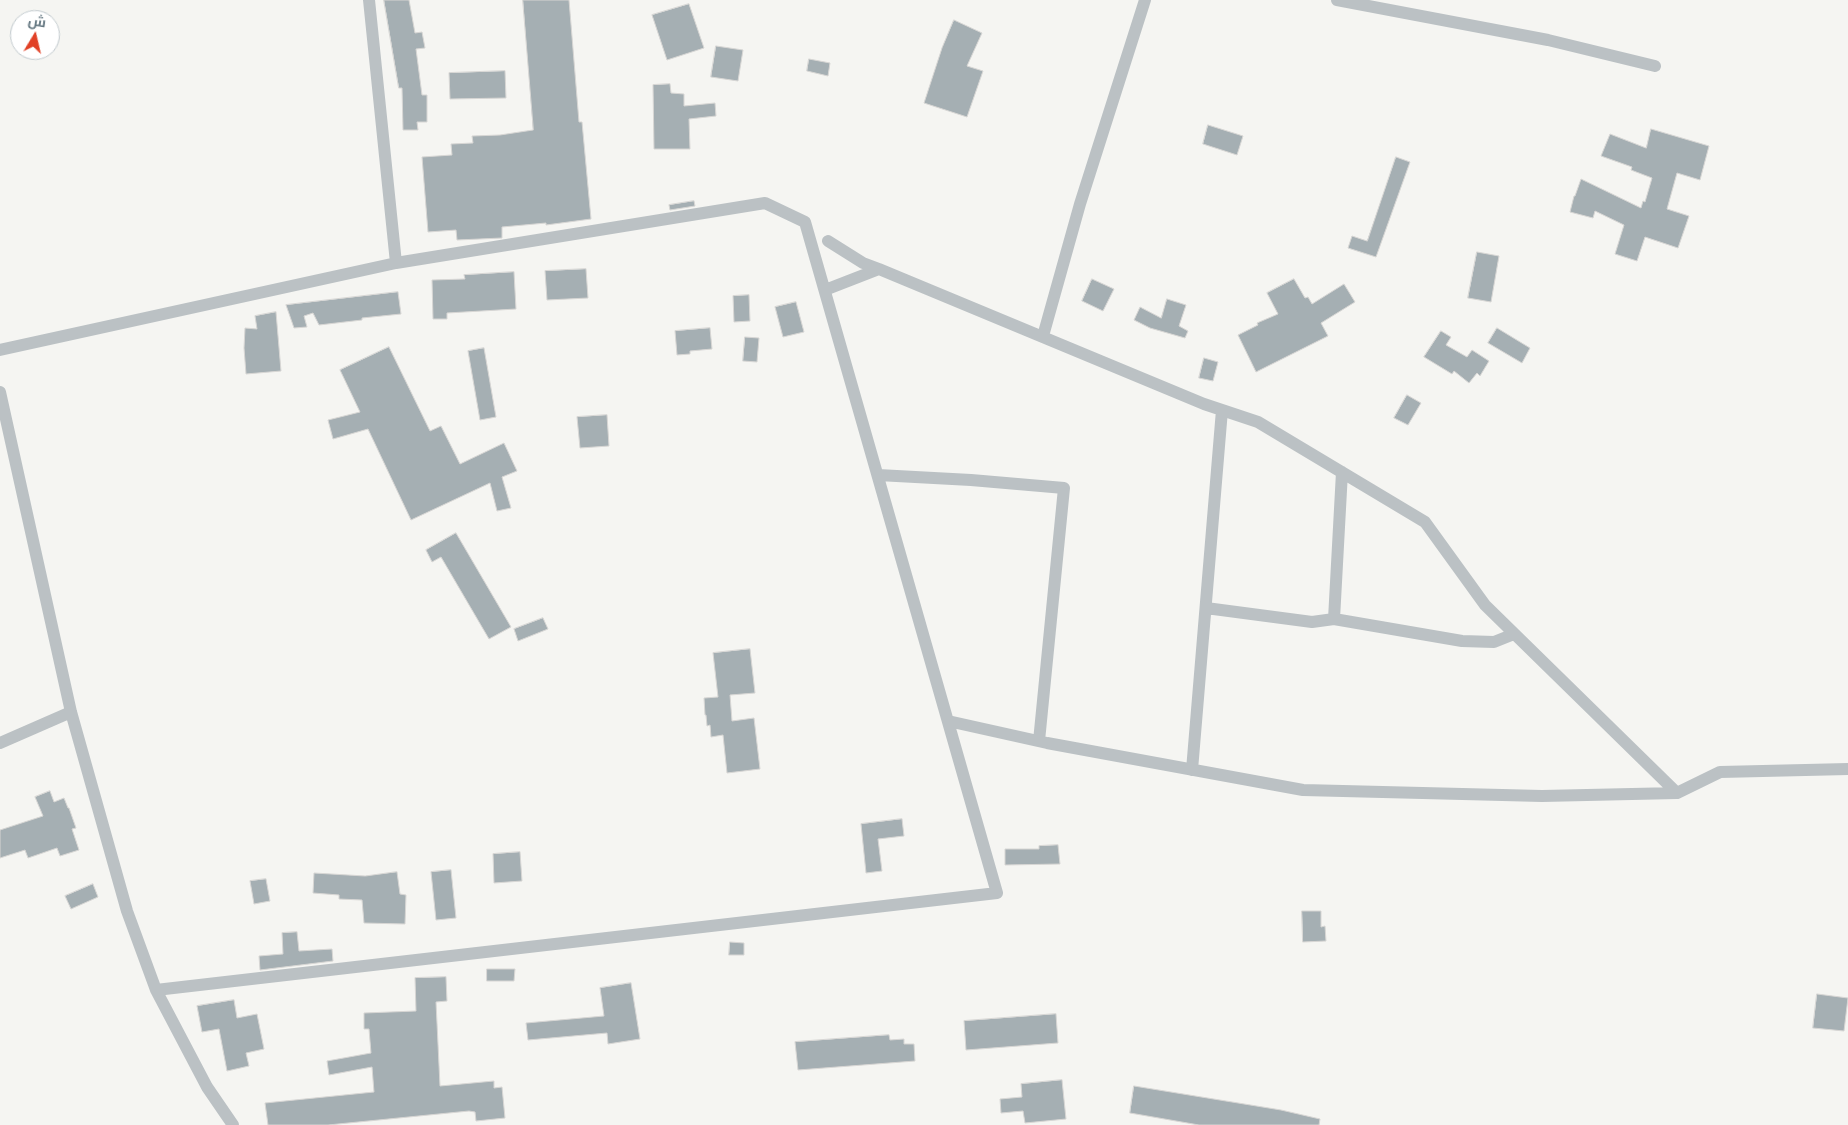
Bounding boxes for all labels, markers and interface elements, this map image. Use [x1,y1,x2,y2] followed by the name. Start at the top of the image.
[10,10,60,60] north arrow
[27,12,47,30] text: ش

